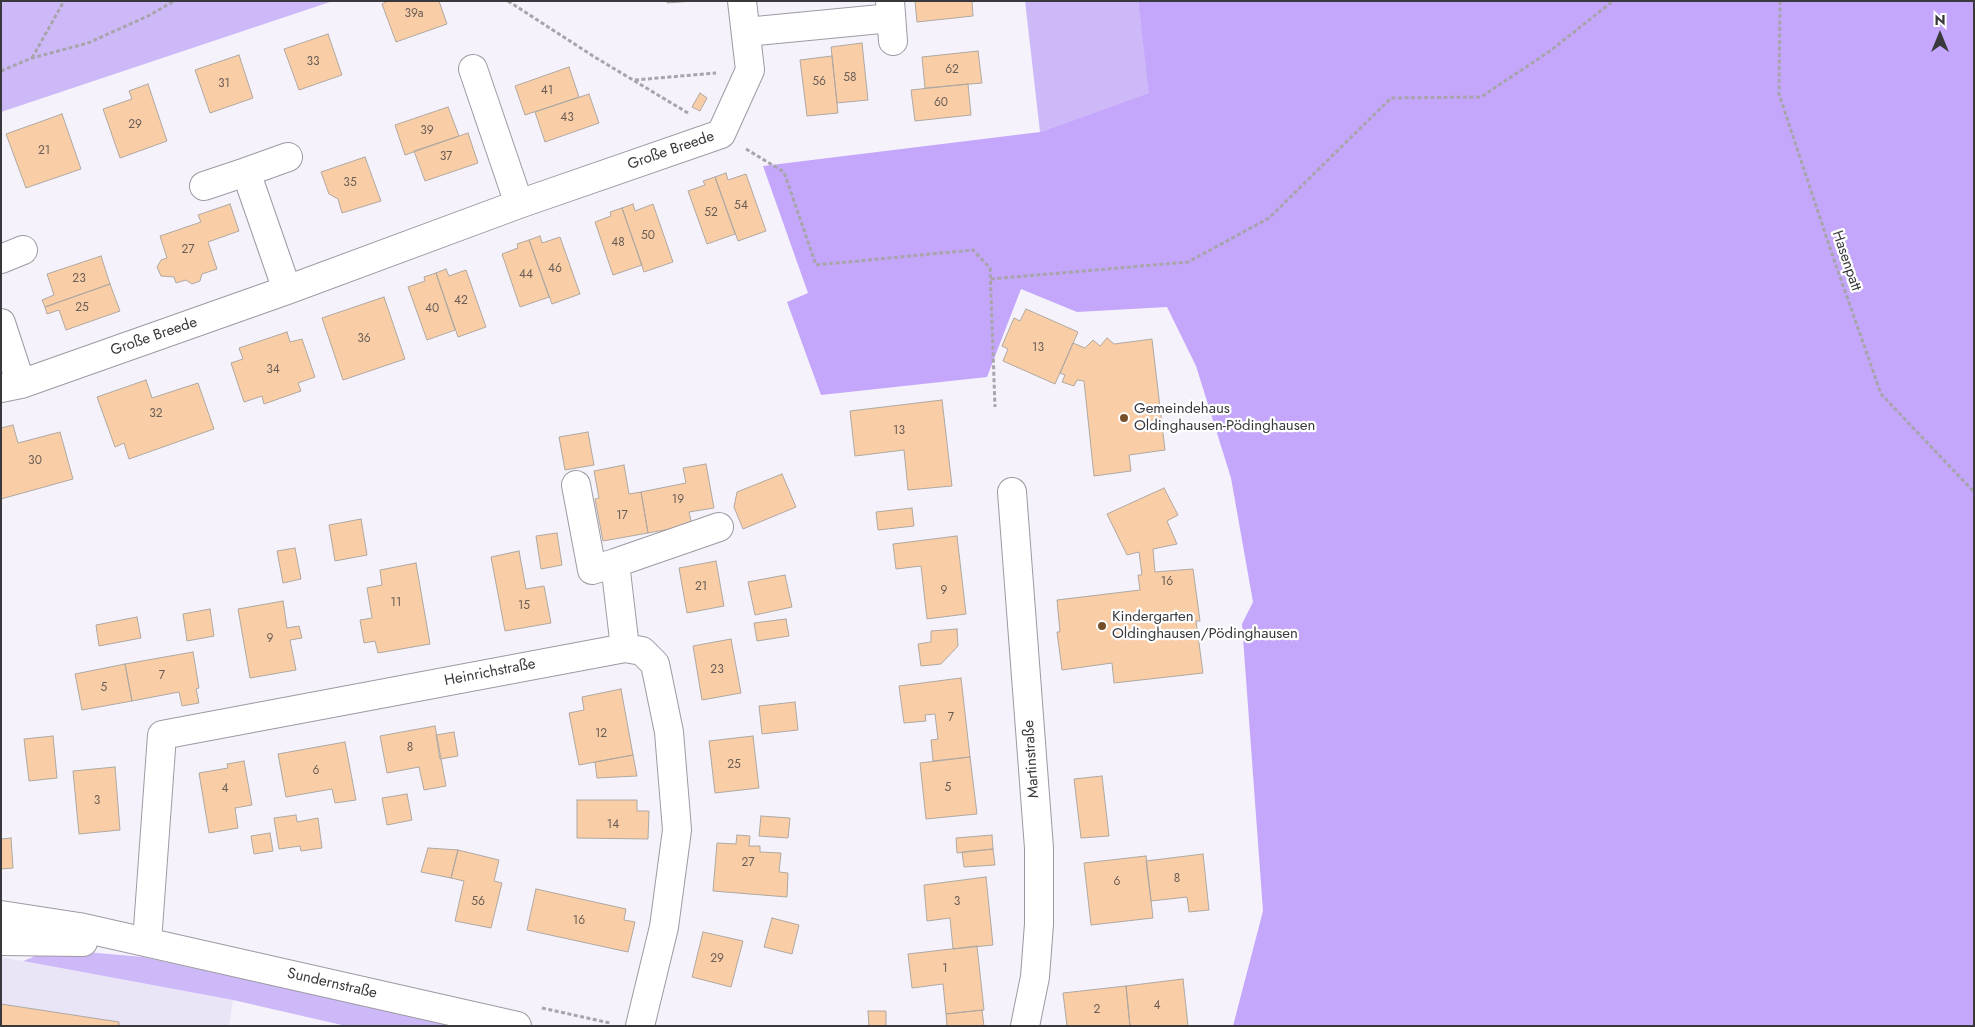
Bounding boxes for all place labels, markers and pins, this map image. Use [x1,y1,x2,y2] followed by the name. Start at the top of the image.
[1134,400,1315,435] place label: Gemeindehaus Oldinghausen-Pödinghausen
[1118,412,1130,424] marker: Gemeindehaus Oldinghausen-Pödinghausen
[1112,608,1298,643] place label: Kindergarten Oldinghausen/Pödinghausen
[1096,620,1108,632] marker: Kindergarten Oldinghausen/Pödinghausen

